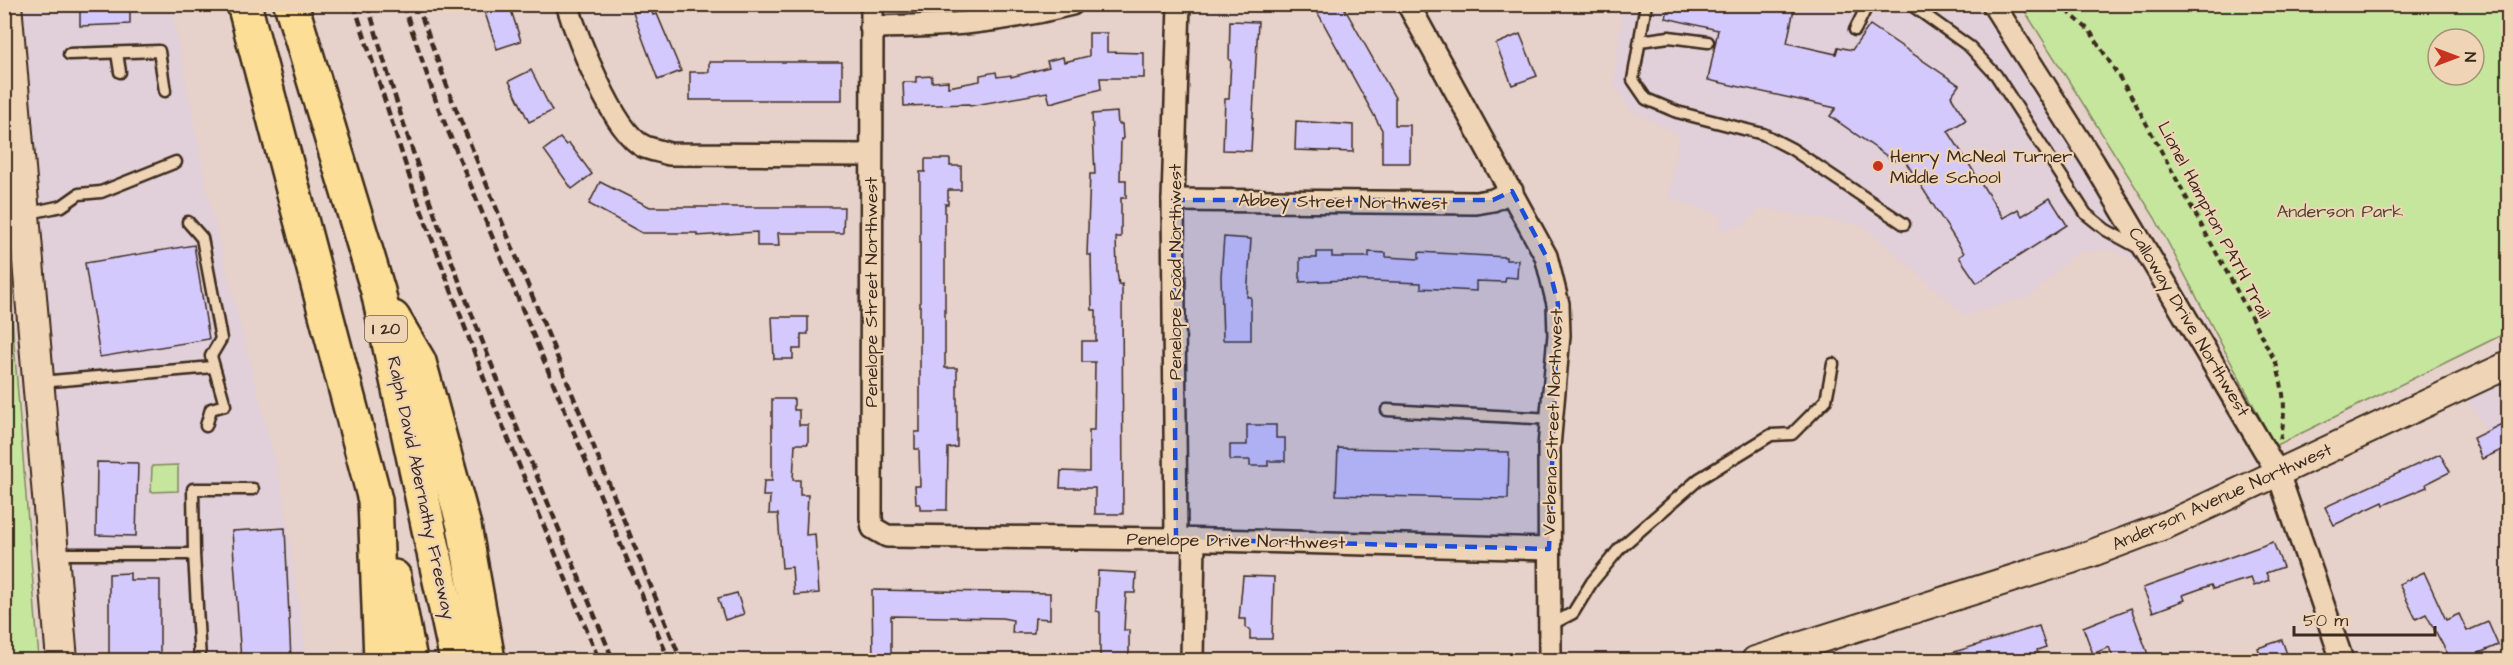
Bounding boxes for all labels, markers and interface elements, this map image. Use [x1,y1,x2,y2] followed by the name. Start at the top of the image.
[2426,27,2486,87] north arrow
[2459,52,2481,62] text: N
[2151,117,2277,323] street label: Lionel Hampton PATH Trail
[1890,144,2072,190] place label: Henry McNeal Turner Middle School
[1871,159,1885,173] marker: Henry McNeal Turner Middle School
[1163,163,1188,380] street label: Penelope Road Northwest
[859,176,884,407] street label: Penelope Street Northwest
[1238,188,1449,217] street label: Abbey Street Northwest
[2277,199,2403,224] park label: Anderson Park
[2121,222,2256,423] street label: Calloway Drive Northwest
[1537,307,1569,536] street label: Verbena Street Northwest
[365,316,407,342] road number: I 20
[380,354,461,622] street label: Ralph David Abernathy Freeway
[2108,437,2337,557] street label: Anderson Avenue Northwest
[1126,527,1346,555] street label: Penelope Drive Northwest
[2294,599,2435,637] scale bar
[2303,608,2348,633] text: 50 m

